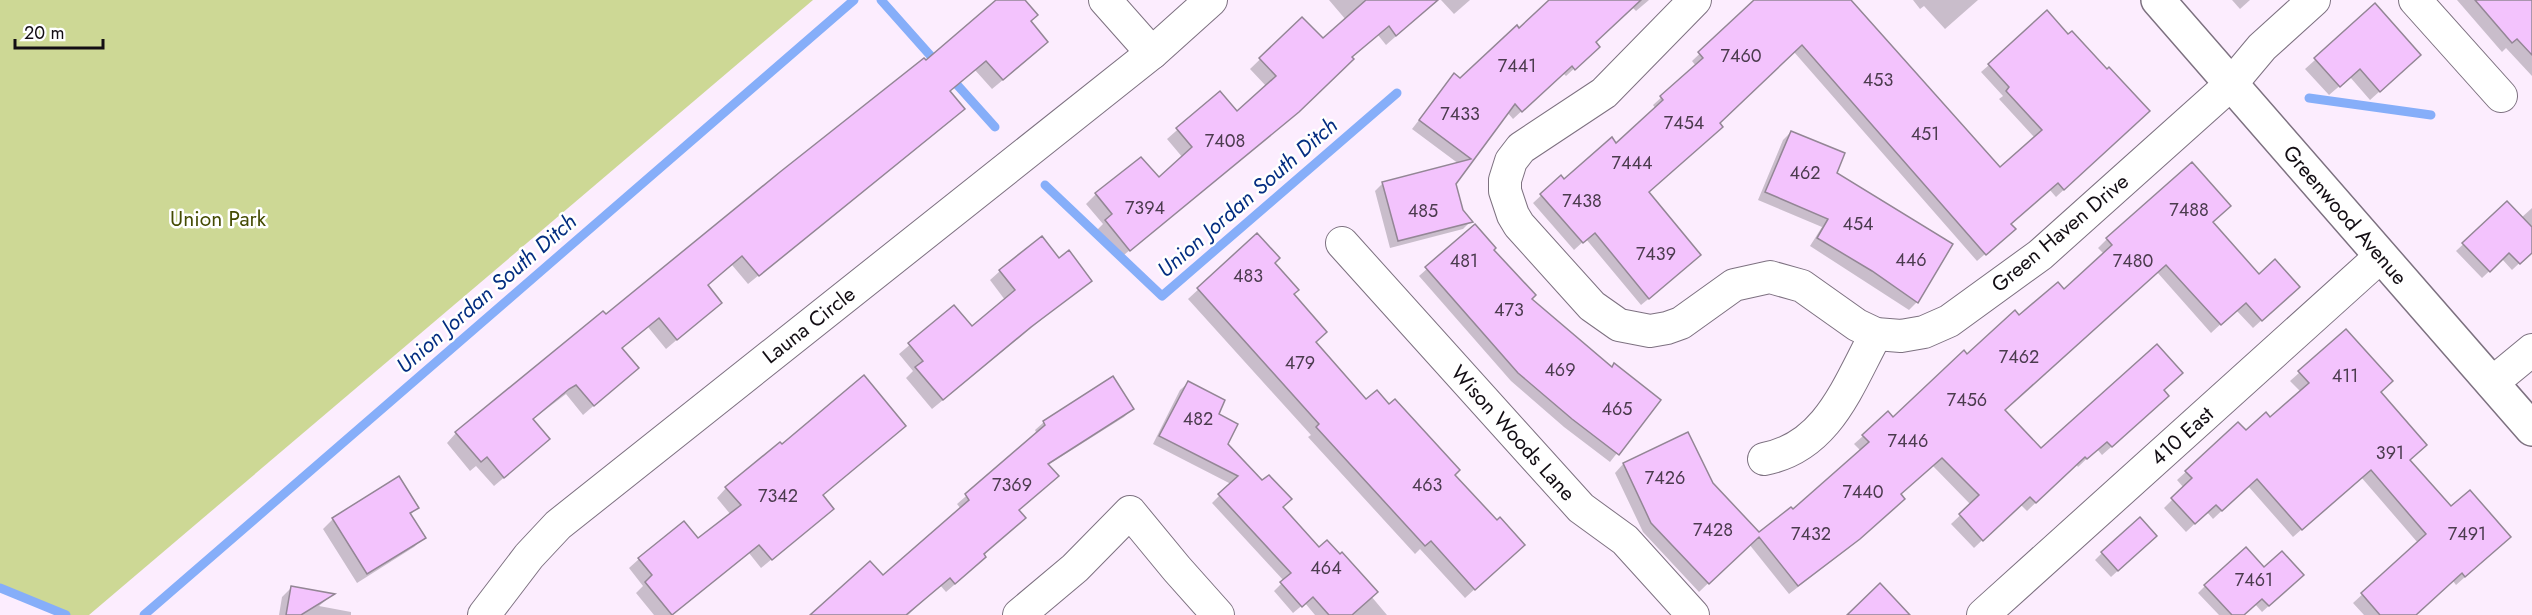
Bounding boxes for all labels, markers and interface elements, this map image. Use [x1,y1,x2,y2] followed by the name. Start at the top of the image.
[15,12,104,50] scale bar
[24,20,64,46] text: 20 m
[1720,43,1762,69] house number: 7460
[1498,53,1536,79] house number: 7441
[1863,67,1893,93] house number: 453
[1440,101,1480,127] house number: 7433
[1150,109,1344,285] water label: Union Jordan South Ditch
[1664,110,1704,136] house number: 7454
[1911,121,1939,147] house number: 451
[1205,128,1245,154] house number: 7408
[2276,139,2414,292] street label: Greenwood Avenue
[1612,150,1652,176] house number: 7444
[1789,160,1821,186] house number: 462
[1985,166,2135,299] street label: Green Haven Drive
[1562,188,1602,214] house number: 7438
[1125,195,1165,221] house number: 7394
[2169,197,2209,223] house number: 7488
[1408,198,1438,224] house number: 485
[170,204,267,234] park label: Union Park
[389,205,583,381] water label: Union Jordan South Ditch
[1842,211,1874,237] house number: 454
[1636,241,1676,267] house number: 7439
[1895,247,1927,273] house number: 446
[1450,248,1478,274] house number: 481
[2113,248,2153,274] house number: 7480
[1233,263,1263,289] house number: 483
[756,279,862,371] street label: Launa Circle
[1494,297,1524,323] house number: 473
[1999,344,2039,370] house number: 7462
[1285,350,1315,376] house number: 479
[1544,357,1576,383] house number: 469
[1444,358,1582,508] street label: Wison Woods Lane
[2332,363,2358,389] house number: 411
[1947,387,1987,413] house number: 7456
[1601,396,1633,422] house number: 465
[2144,400,2220,472] street label: 410 East
[1183,406,1213,432] house number: 482
[1888,428,1928,454] house number: 7446
[2376,440,2404,466] house number: 391
[1645,465,1685,491] house number: 7426
[992,472,1032,498] house number: 7369
[1412,472,1443,498] house number: 463
[1842,479,1884,505] house number: 7440
[758,483,798,509] house number: 7342
[1693,517,1733,543] house number: 7428
[1791,521,1831,547] house number: 7432
[2448,521,2486,547] house number: 7491
[1310,555,1342,581] house number: 464
[2235,567,2273,593] house number: 7461

